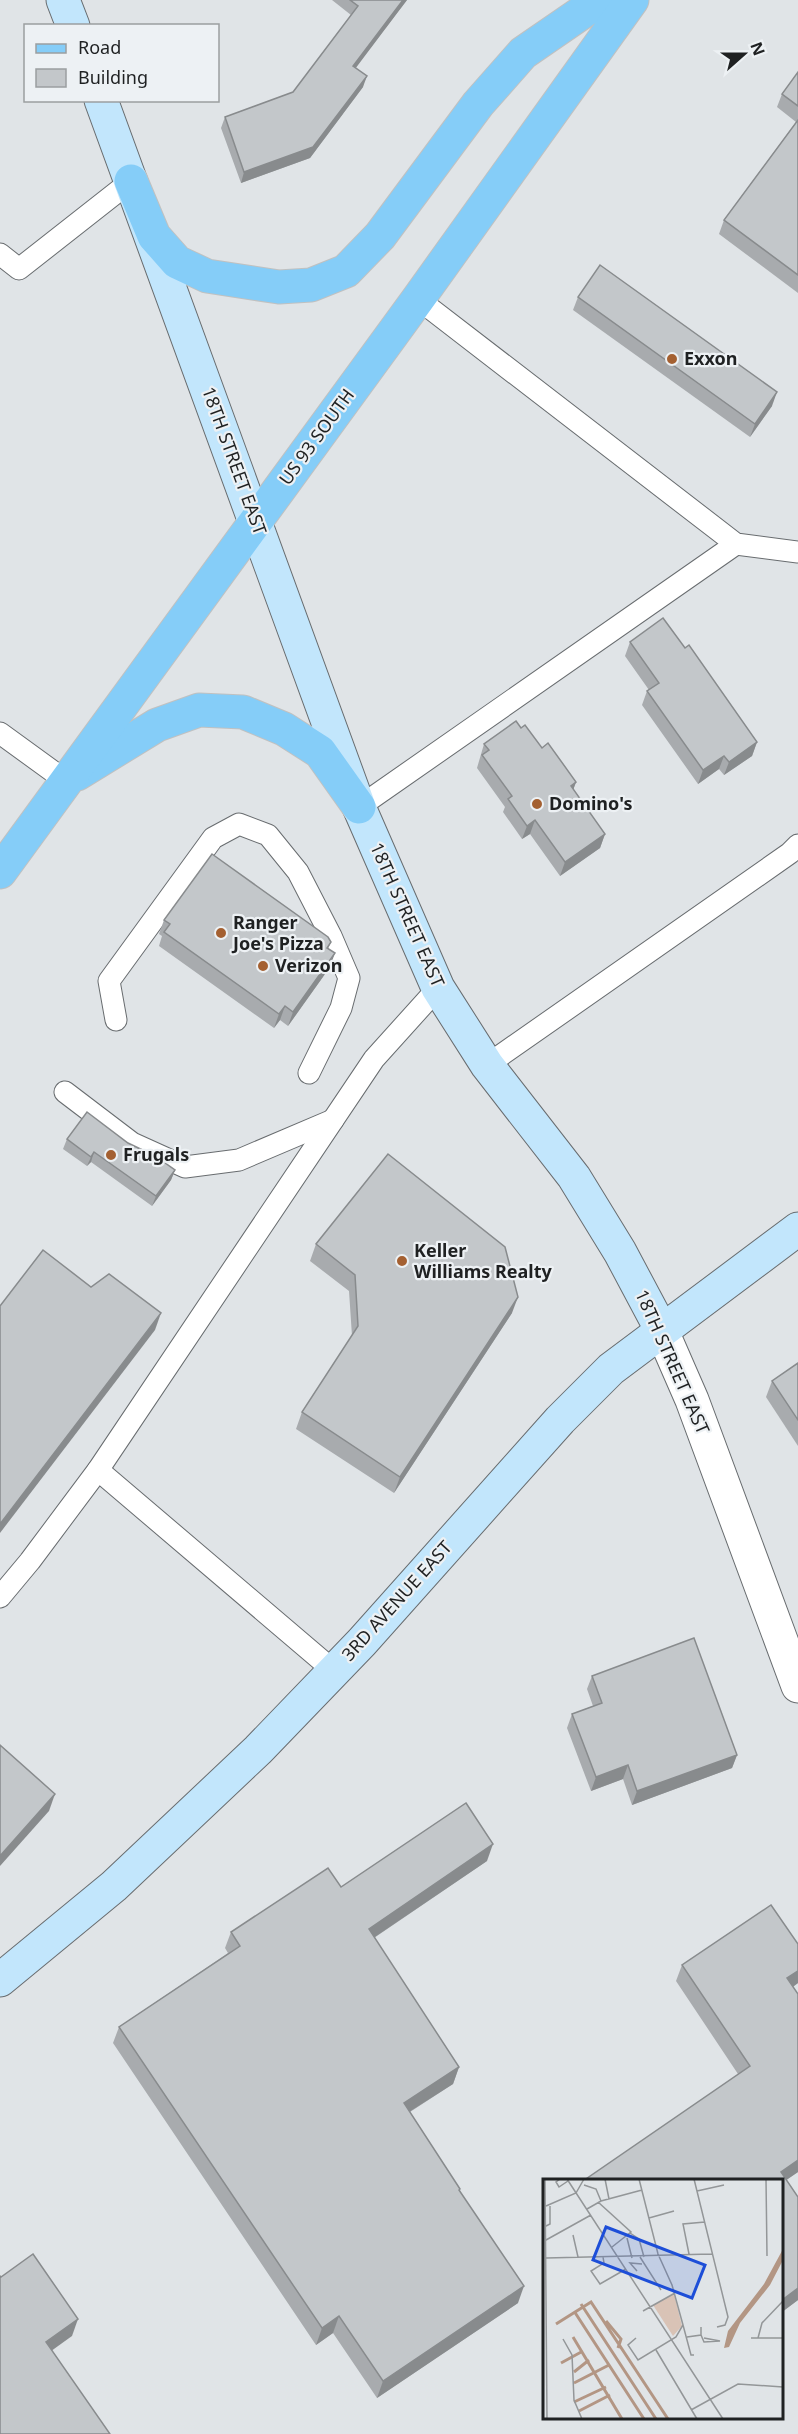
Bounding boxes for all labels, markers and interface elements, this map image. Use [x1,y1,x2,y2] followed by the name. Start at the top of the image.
[24,24,219,102] legend
[714,24,774,84] north arrow
[78,35,121,59] text: Road
[745,39,771,59] text: N
[78,65,148,89] text: Building
[684,346,737,370] place label: Exxon
[665,352,679,366] marker: Exxon
[197,383,273,538] street label: 18TH STREET EAST
[273,383,359,489] street label: US 93 SOUTH
[549,791,632,815] place label: Domino's
[530,797,544,811] marker: Domino's
[365,839,451,991] street label: 18TH STREET EAST
[231,910,324,955] place label: Ranger Joe's Pizza
[214,926,228,940] marker: Ranger Joe's Pizza
[275,953,342,977] place label: Verizon
[256,959,270,973] marker: Verizon
[123,1142,189,1166] place label: Frugals
[104,1148,118,1162] marker: Frugals
[414,1238,552,1283] place label: Keller Williams Realty
[395,1254,409,1268] marker: Keller Williams Realty
[630,1286,716,1438] street label: 18TH STREET EAST
[336,1535,457,1666] street label: 3RD AVENUE EAST
[543,2179,783,2419] inset map

